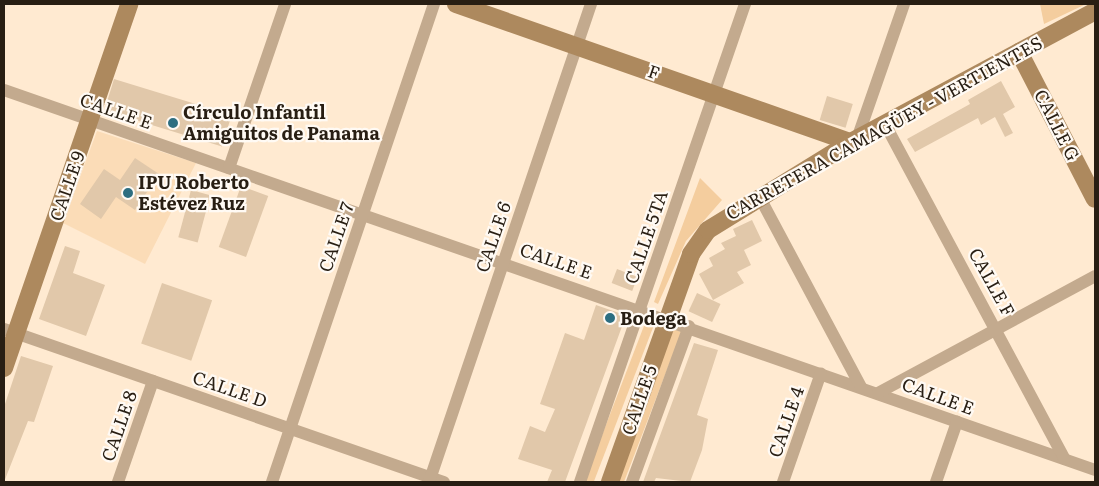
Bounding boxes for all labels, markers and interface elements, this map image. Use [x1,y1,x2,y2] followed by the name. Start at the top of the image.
[722,32,1046,224] street label: CARRETERA CAMAGÜEY - VERTIENTES
[645,60,663,84] street label: F
[1030,86,1084,164] street label: CALLE G
[77,89,155,133] street label: CALLE E
[183,102,380,144] place label: Círculo Infantil Amiguitos de Panama
[167,117,179,129] marker: Círculo Infantil Amiguitos de Panama
[45,148,89,224] street label: CALLE 9
[138,172,249,214] place label: IPU Roberto Estévez Ruz
[122,187,134,199] marker: IPU Roberto Estévez Ruz
[620,187,672,287] street label: CALLE 5TA
[314,199,358,275] street label: CALLE 7
[471,199,515,275] street label: CALLE 6
[517,239,595,283] street label: CALLE E
[964,244,1020,320] street label: CALLE F
[620,307,687,329] place label: Bodega
[604,312,616,324] marker: Bodega
[617,362,661,438] street label: CALLE 5
[190,366,270,412] street label: CALLE D
[899,373,977,419] street label: CALLE E
[764,384,808,460] street label: CALLE 4
[97,388,141,464] street label: CALLE 8

